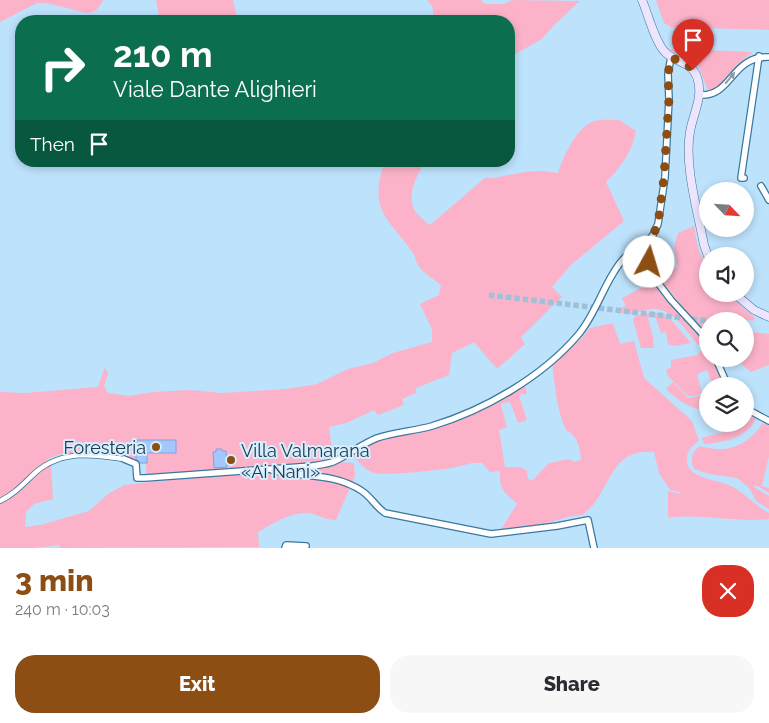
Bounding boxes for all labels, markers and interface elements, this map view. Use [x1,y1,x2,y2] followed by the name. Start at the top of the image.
[672,19,714,70] pin
[679,26,707,54] icon: arrive
[113,34,213,75] text: 210 m
[30,35,95,100] icon: right
[724,72,735,84] one-way arrow
[113,76,317,102] text: Viale Dante Alighieri
[85,130,113,158] icon: arrive
[30,133,75,155] text: Then
[699,182,754,238] north arrow
[699,182,754,432] map controls
[622,235,674,287] position arrow
[699,247,754,302] button: sound
[699,312,754,367] button: search
[699,377,754,432] button: layers
[63,437,146,458] place label: Foresteria
[241,440,369,482] place label: Villa Valmarana «Ai Nani»
[150,441,162,453] marker: Foresteria
[225,454,237,466] marker: Villa Valmarana «Ai Nani»
[15,563,94,598] text: 3 min
[702,565,754,617] button: close
[15,600,110,619] text: 240 m · 10:03
[15,655,380,713] button: Exit
[390,655,754,713] button: Share

